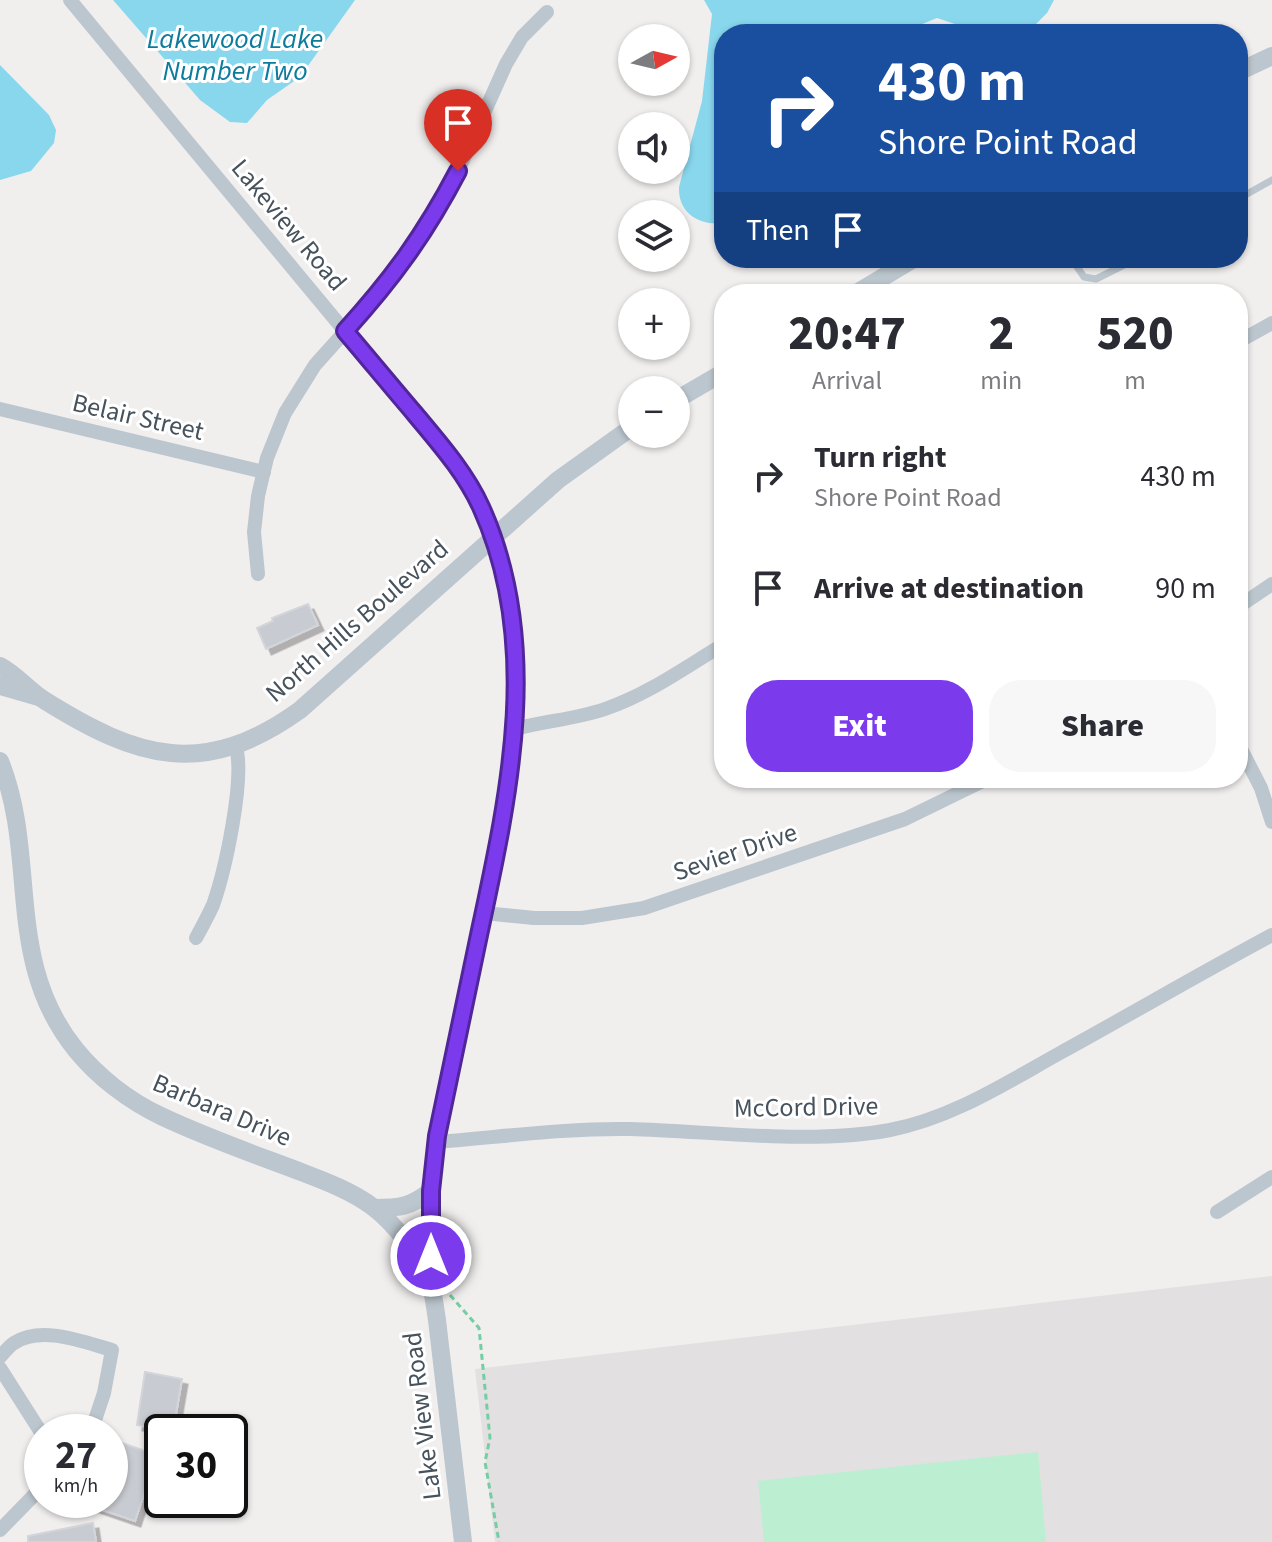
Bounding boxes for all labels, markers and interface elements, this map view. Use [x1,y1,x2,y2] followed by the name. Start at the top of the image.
[147,19,323,91] water label: Lakewood Lake Number Two
[618,24,690,96] north arrow
[618,24,690,448] map controls
[878,43,1026,122] text: 430 m
[746,56,850,160] icon: right
[424,89,492,171] pin
[436,101,480,145] icon: arrive
[618,112,690,184] button: sound
[878,117,1138,168] text: Shore Point Road
[223,151,355,299] street label: Lakeview Road
[618,200,690,272] button: layers
[826,208,870,252] icon: arrive
[746,209,810,252] text: Then
[618,288,690,360] button: +
[788,300,906,368] text: 20:47
[988,300,1014,368] text: 2
[1097,300,1174,368] text: 520
[812,362,882,399] text: Arrival
[980,362,1022,399] text: min
[1124,362,1146,399] text: m
[618,376,690,448] button: −
[69,384,207,450] street label: Belair Street
[814,436,946,479] text: Turn right
[746,454,790,498] icon: right
[1140,455,1216,498] text: 430 m
[814,479,1002,516] text: Shore Point Road
[257,531,457,711] street label: North Hills Boulevard
[746,566,790,610] icon: arrive
[814,567,1084,610] text: Arrive at destination
[1155,567,1216,610] text: 90 m
[746,680,973,772] button: Exit
[989,680,1216,772] button: Share
[668,814,802,890] street label: Sevier Drive
[147,1064,297,1156] street label: Barbara Drive
[733,1087,879,1127] street label: McCord Drive
[389,1214,473,1298] position arrow
[393,1330,451,1502] street label: Lake View Road
[144,1414,248,1518] speed limit sign: 30
[55,1427,97,1484] text: 27
[54,1472,98,1500] text: km/h

